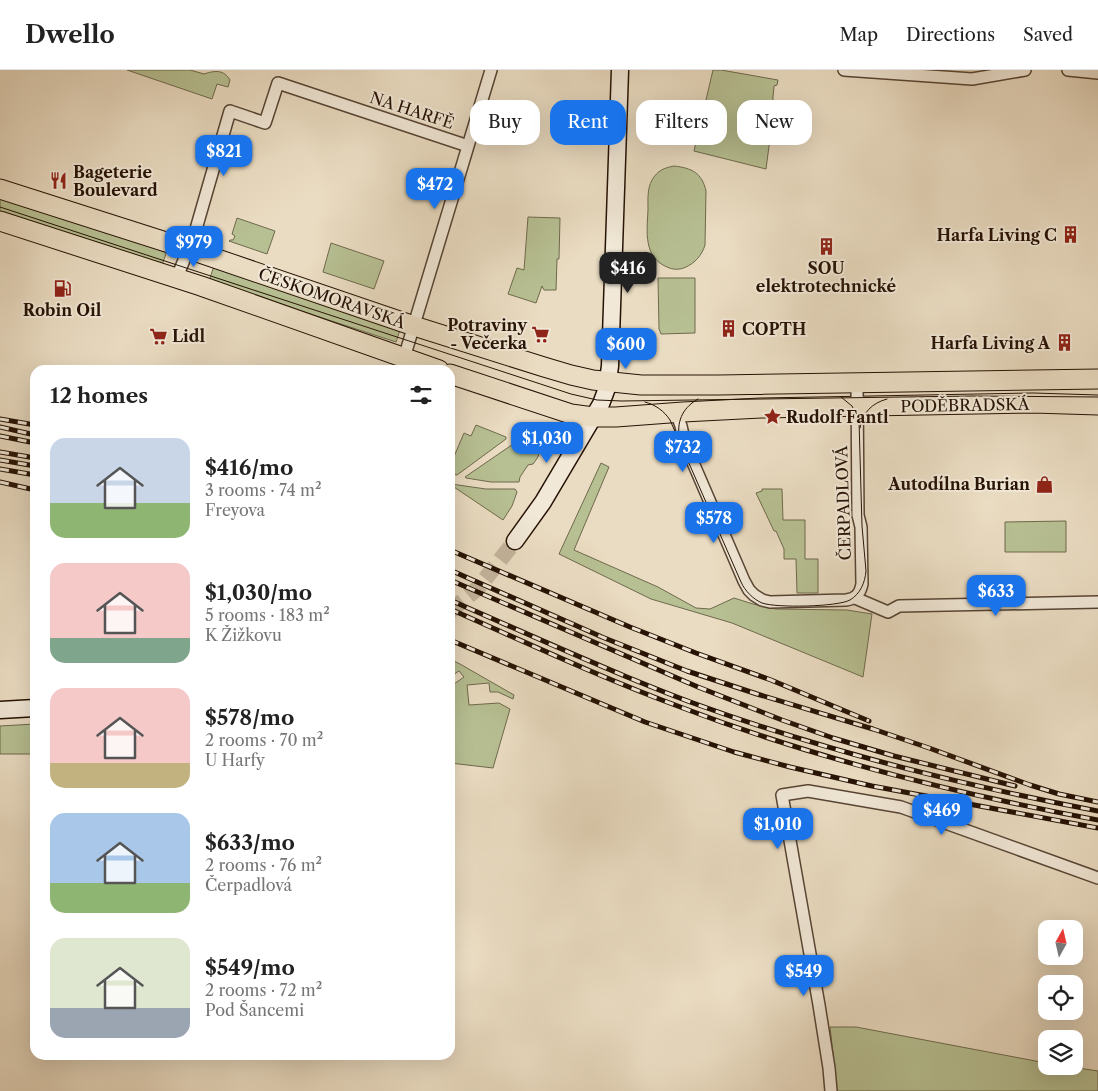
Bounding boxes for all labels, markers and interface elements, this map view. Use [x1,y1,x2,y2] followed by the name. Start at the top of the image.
[25,20,115,49] text: Dwello
[839,24,878,46] text: Map
[906,24,995,46] text: Directions
[1023,24,1073,46] text: Saved
[367,86,457,133] street label: NA HARFĚ
[470,100,540,145] chip: Buy
[550,100,626,145] chip: Rent
[636,100,727,145] chip: Filters
[737,100,812,145] chip: New
[194,134,254,177] pin: $821
[206,141,242,161] text: $821
[73,162,158,200] place label: Bageterie Boulevard
[405,168,465,210] pin: $472
[49,171,69,191] restaurant icon: Bageterie Boulevard
[417,174,453,194] text: $472
[936,225,1057,245] place label: Harfa Living C
[1061,225,1081,245] building icon: Harfa Living C
[164,226,224,268] pin: $979
[176,232,212,252] text: $979
[816,236,836,256] building icon: SOU elektrotechnické
[598,252,658,294] pin: $416
[610,258,646,278] text: $416
[756,258,897,296] place label: SOU elektrotechnické
[256,263,410,333] street label: ČESKOMORAVSKÁ
[52,278,72,298] fuel station icon: Robin Oil
[23,300,102,320] place label: Robin Oil
[447,315,528,353] place label: Potraviny - Večerka
[718,319,738,339] building icon: COPTH
[742,319,806,339] place label: COPTH
[531,324,551,344] supermarket icon: Potraviny - Večerka
[148,326,168,346] supermarket icon: Lidl
[172,326,205,346] place label: Lidl
[596,328,656,370] pin: $600
[931,333,1051,353] place label: Harfa Living A
[1054,333,1074,353] building icon: Harfa Living A
[607,334,645,354] text: $600
[407,381,435,409] icon: filters
[50,383,148,408] text: 12 homes
[900,393,1031,416] street label: PODĚBRADSKÁ
[762,407,782,427] place icon: Rudolf Fantl
[786,407,889,427] place label: Rudolf Fantl
[506,422,588,464] pin: $1,030
[522,428,572,448] text: $1,030
[653,430,713,473] pin: $732
[665,437,701,457] text: $732
[830,444,855,561] street label: ČERPADLOVÁ
[205,455,293,480] text: $416/mo
[90,458,150,518] icon: home
[887,474,1030,494] place label: Autodílna Burian
[1034,474,1054,494] shop icon: Autodílna Burian
[205,480,321,500] text: 3 rooms · 74 m²
[205,500,265,520] text: Freyova
[684,502,744,544] pin: $578
[696,508,732,528] text: $578
[966,574,1026,617] pin: $633
[205,580,312,605] text: $1,030/mo
[978,581,1014,601] text: $633
[90,583,150,643] icon: home
[205,605,330,625] text: 5 rooms · 183 m²
[205,625,282,645] text: K Žižkovu
[205,705,294,730] text: $578/mo
[90,708,150,768] icon: home
[205,730,323,750] text: 2 rooms · 70 m²
[205,750,265,770] text: U Harfy
[912,794,972,836] pin: $469
[923,800,961,820] text: $469
[737,808,819,850] pin: $1,010
[754,814,802,834] text: $1,010
[205,830,295,855] text: $633/mo
[90,833,150,893] icon: home
[205,855,322,875] text: 2 rooms · 76 m²
[205,875,292,895] text: Čerpadlová
[1038,920,1082,965] north arrow
[1038,920,1083,1075] map controls
[774,954,834,997] pin: $549
[205,955,295,980] text: $549/mo
[90,958,150,1018] icon: home
[786,961,822,981] text: $549
[1038,975,1083,1020] button: locate
[205,980,322,1000] text: 2 rooms · 72 m²
[205,1000,304,1020] text: Pod Šancemi
[1038,1030,1083,1075] button: layers

